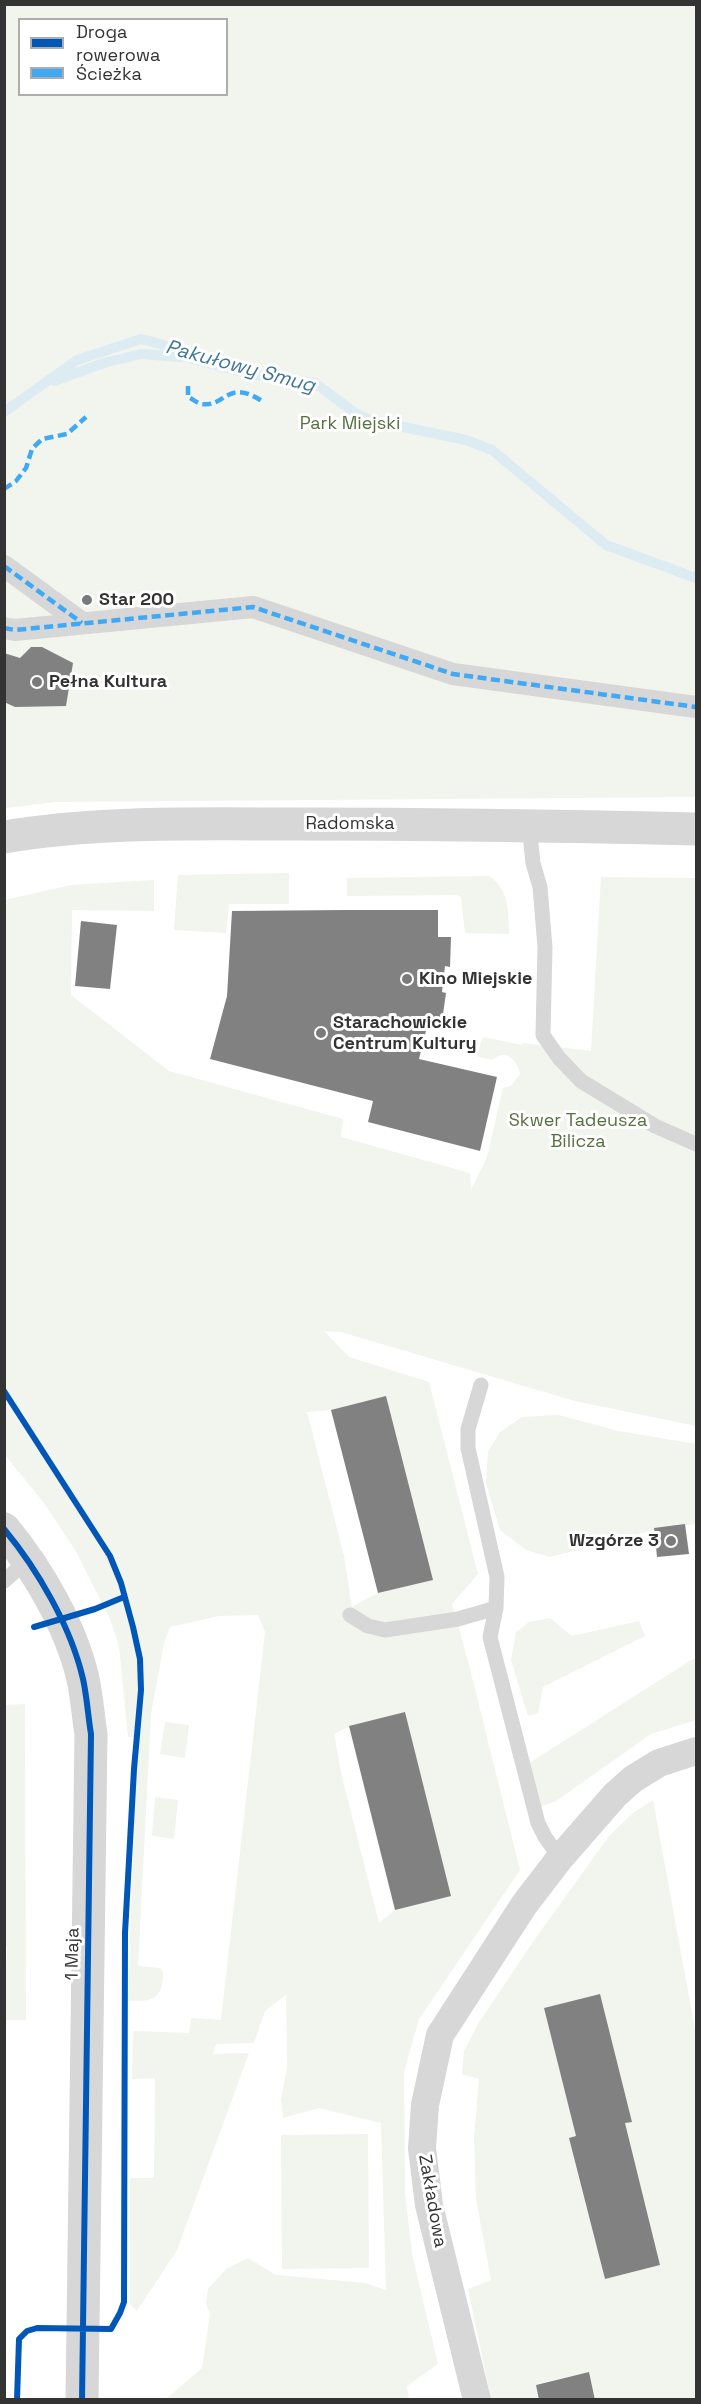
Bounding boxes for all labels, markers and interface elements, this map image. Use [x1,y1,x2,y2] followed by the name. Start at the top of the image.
[18,18,228,96] legend
[76,20,160,66] text: Droga rowerowa
[76,62,142,85] text: Ścieżka
[163,336,317,398] water label: Pakułowy Smug
[300,413,400,435] park label: Park Miejski
[99,589,174,611] place label: Star 200
[80,593,94,607] marker: Star 200
[49,671,167,693] place label: Pełna Kultura
[30,675,44,689] marker: Pełna Kultura
[306,813,394,835] street label: Radomska
[419,968,532,990] place label: Kino Miejskie
[400,972,414,986] marker: Kino Miejskie
[333,1012,477,1054] place label: Starachowickie Centrum Kultury
[314,1026,328,1040] marker: Starachowickie Centrum Kultury
[509,1110,647,1152] park label: Skwer Tadeusza Bilicza
[569,1530,659,1552] place label: Wzgórze 3
[664,1534,678,1548] marker: Wzgórze 3
[62,1927,84,1981] street label: 1 Maja
[413,2153,451,2249] street label: Zakładowa

